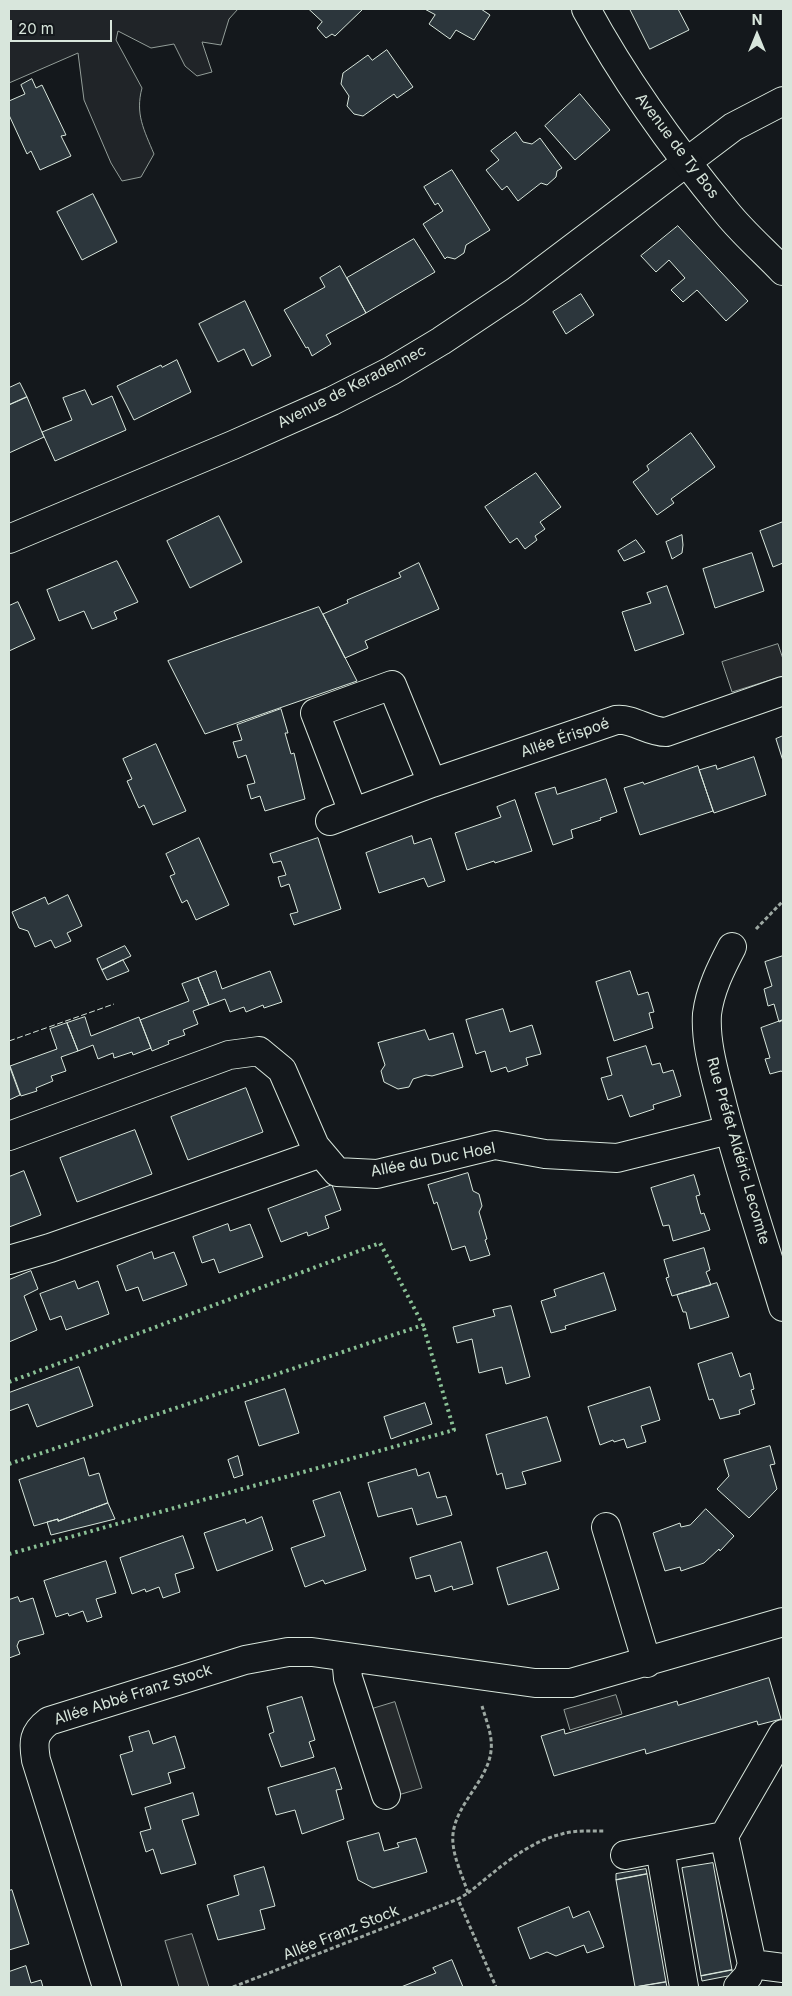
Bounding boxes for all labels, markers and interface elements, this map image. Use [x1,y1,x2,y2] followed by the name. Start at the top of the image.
[12,10,115,42] scale bar
[732,10,782,60] north arrow
[752,11,762,28] text: N
[18,19,54,38] text: 20 m
[632,90,722,202] street label: Avenue de Ty Bos
[275,342,429,432] street label: Avenue de Keradennec
[518,714,612,762] street label: Allée Érispoé
[703,1055,773,1247] street label: Rue Préfet Aldéric Lecomte
[369,1139,497,1181] street label: Allée du Duc Hoel
[52,1661,214,1729] street label: Allée Abbé Franz Stock
[280,1902,402,1964] street label: Allée Franz Stock

